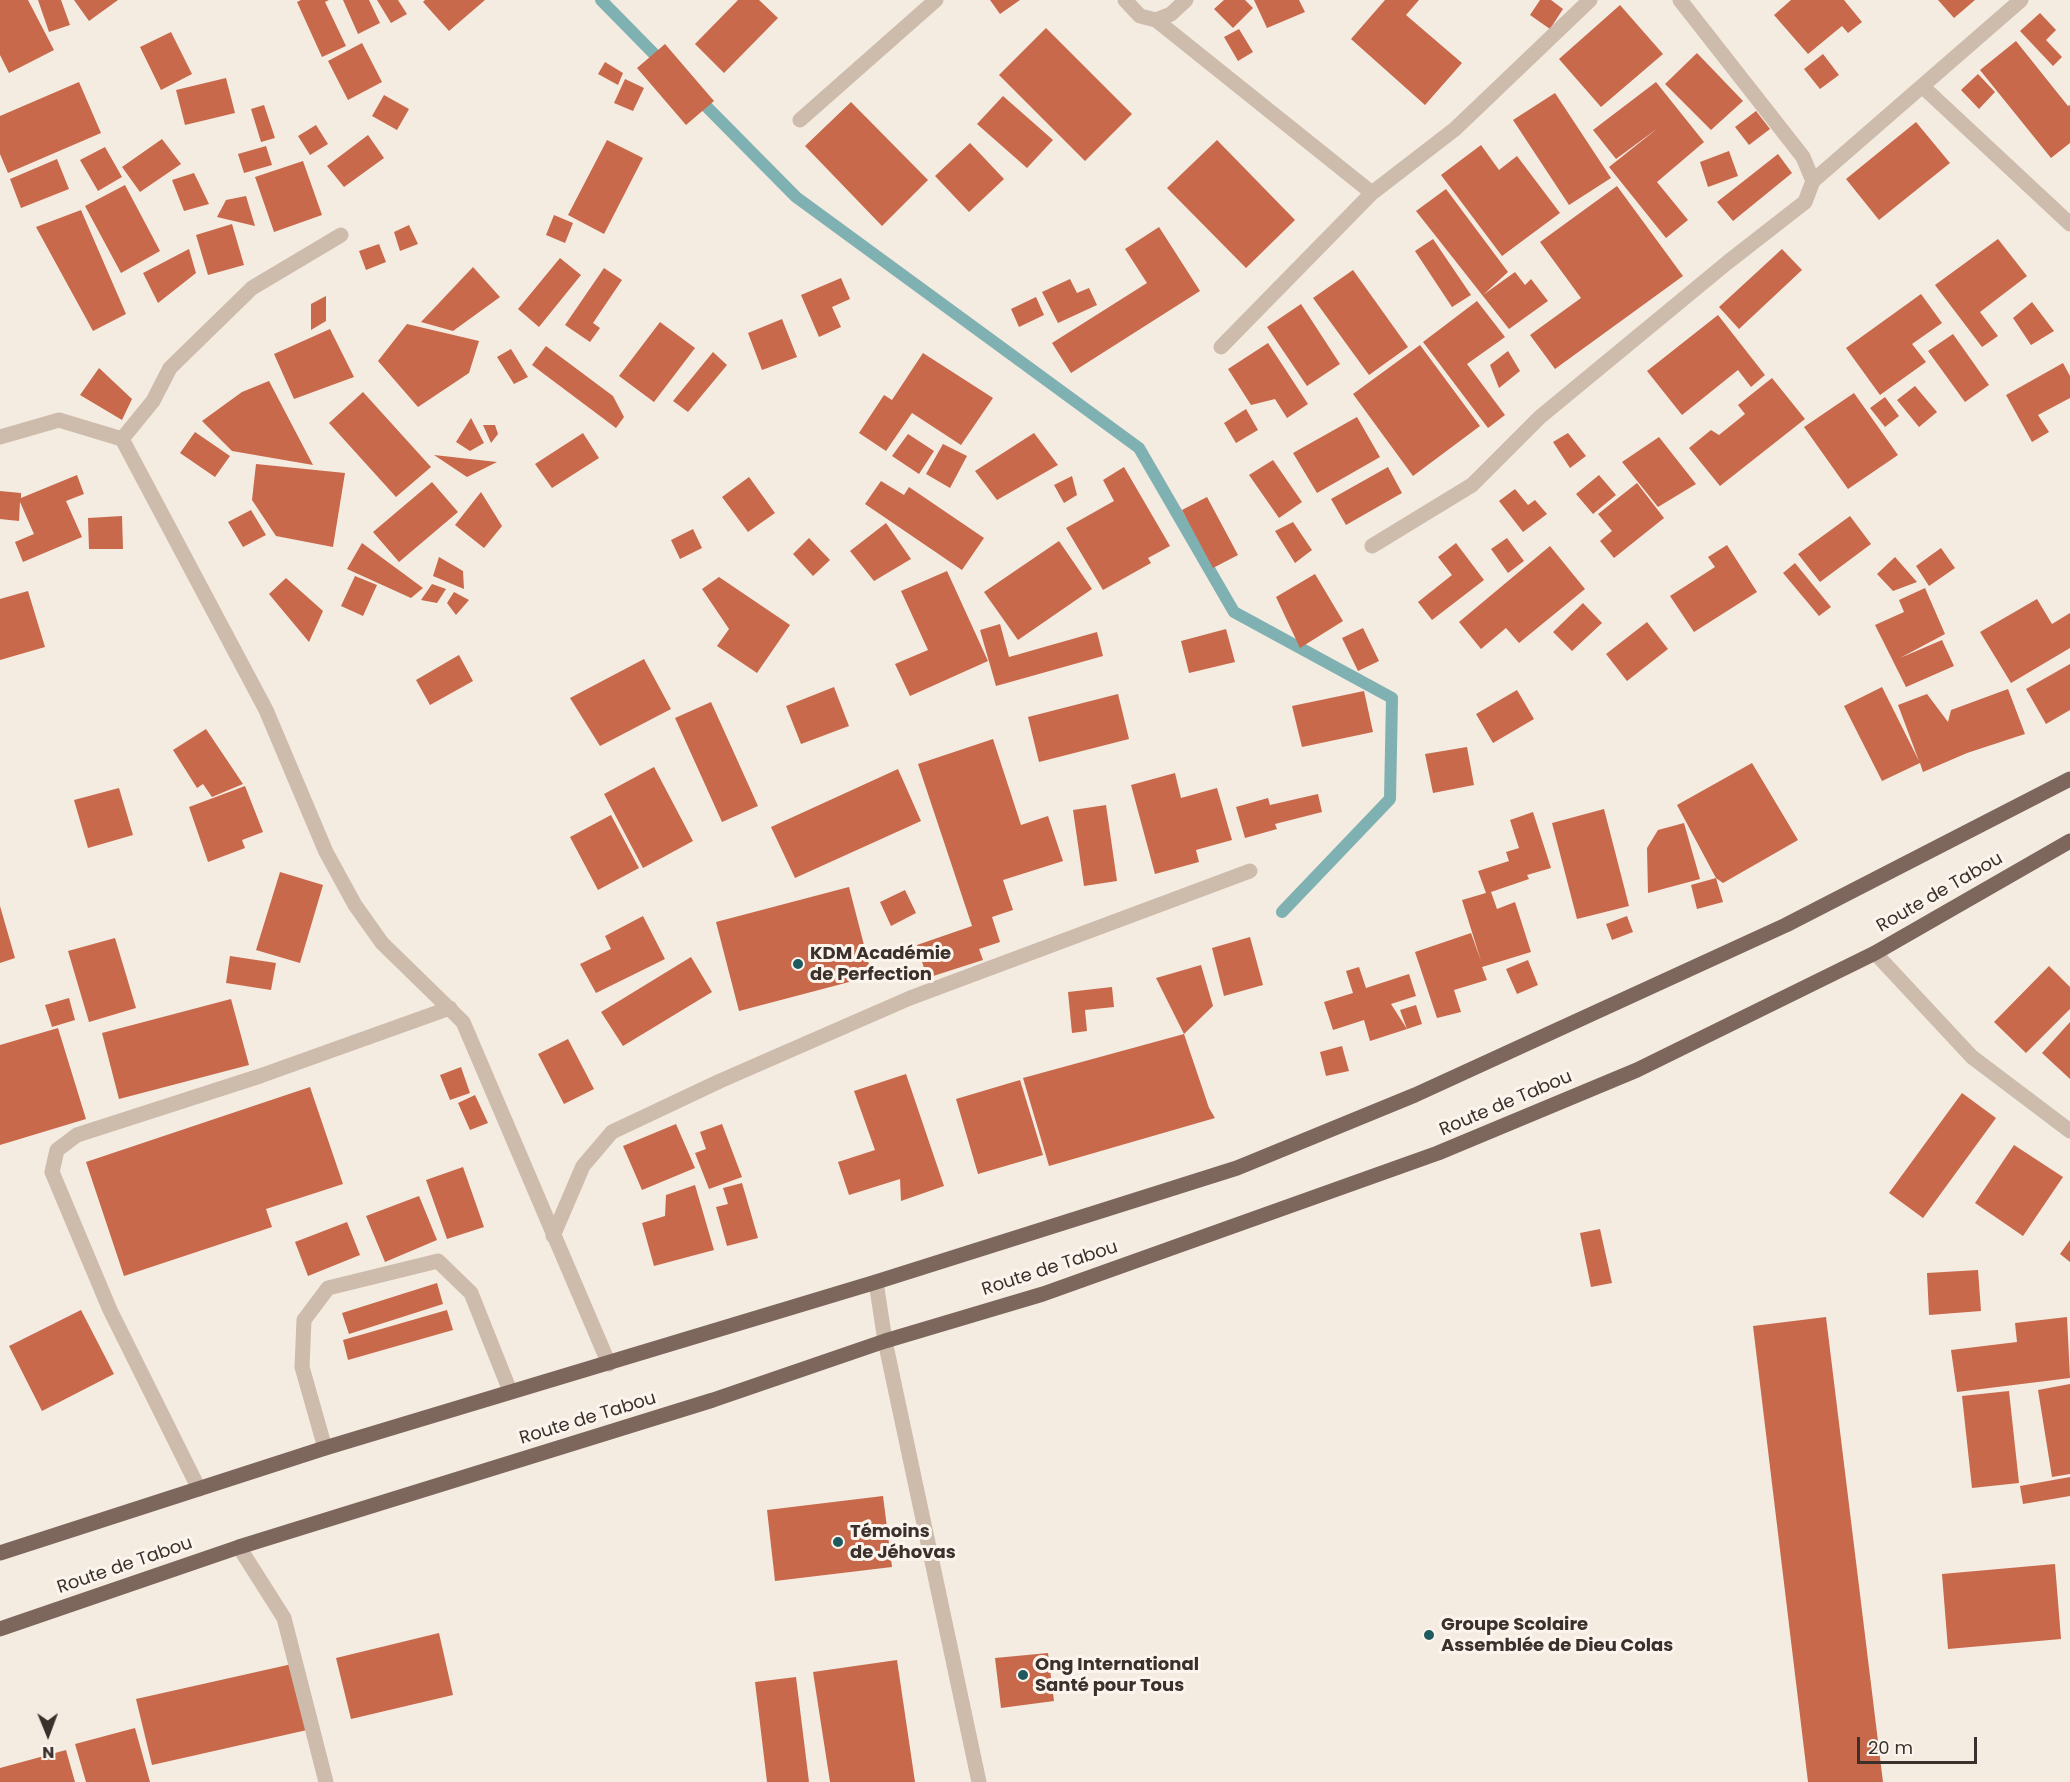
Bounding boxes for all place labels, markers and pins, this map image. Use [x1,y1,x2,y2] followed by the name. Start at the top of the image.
[810,943,951,986] place label: KDM Académie de Perfection
[791,957,805,971] marker: KDM Académie de Perfection
[850,1521,956,1564] place label: Témoins de Jéhovas
[831,1535,845,1549] marker: Témoins de Jéhovas
[1441,1614,1673,1656] place label: Groupe Scolaire Assemblée de Dieu Colas
[1422,1628,1436,1642] marker: Groupe Scolaire Assemblée de Dieu Colas
[1035,1654,1199,1696] place label: Ong International Santé pour Tous
[1016,1668,1030,1682] marker: Ong International Santé pour Tous

